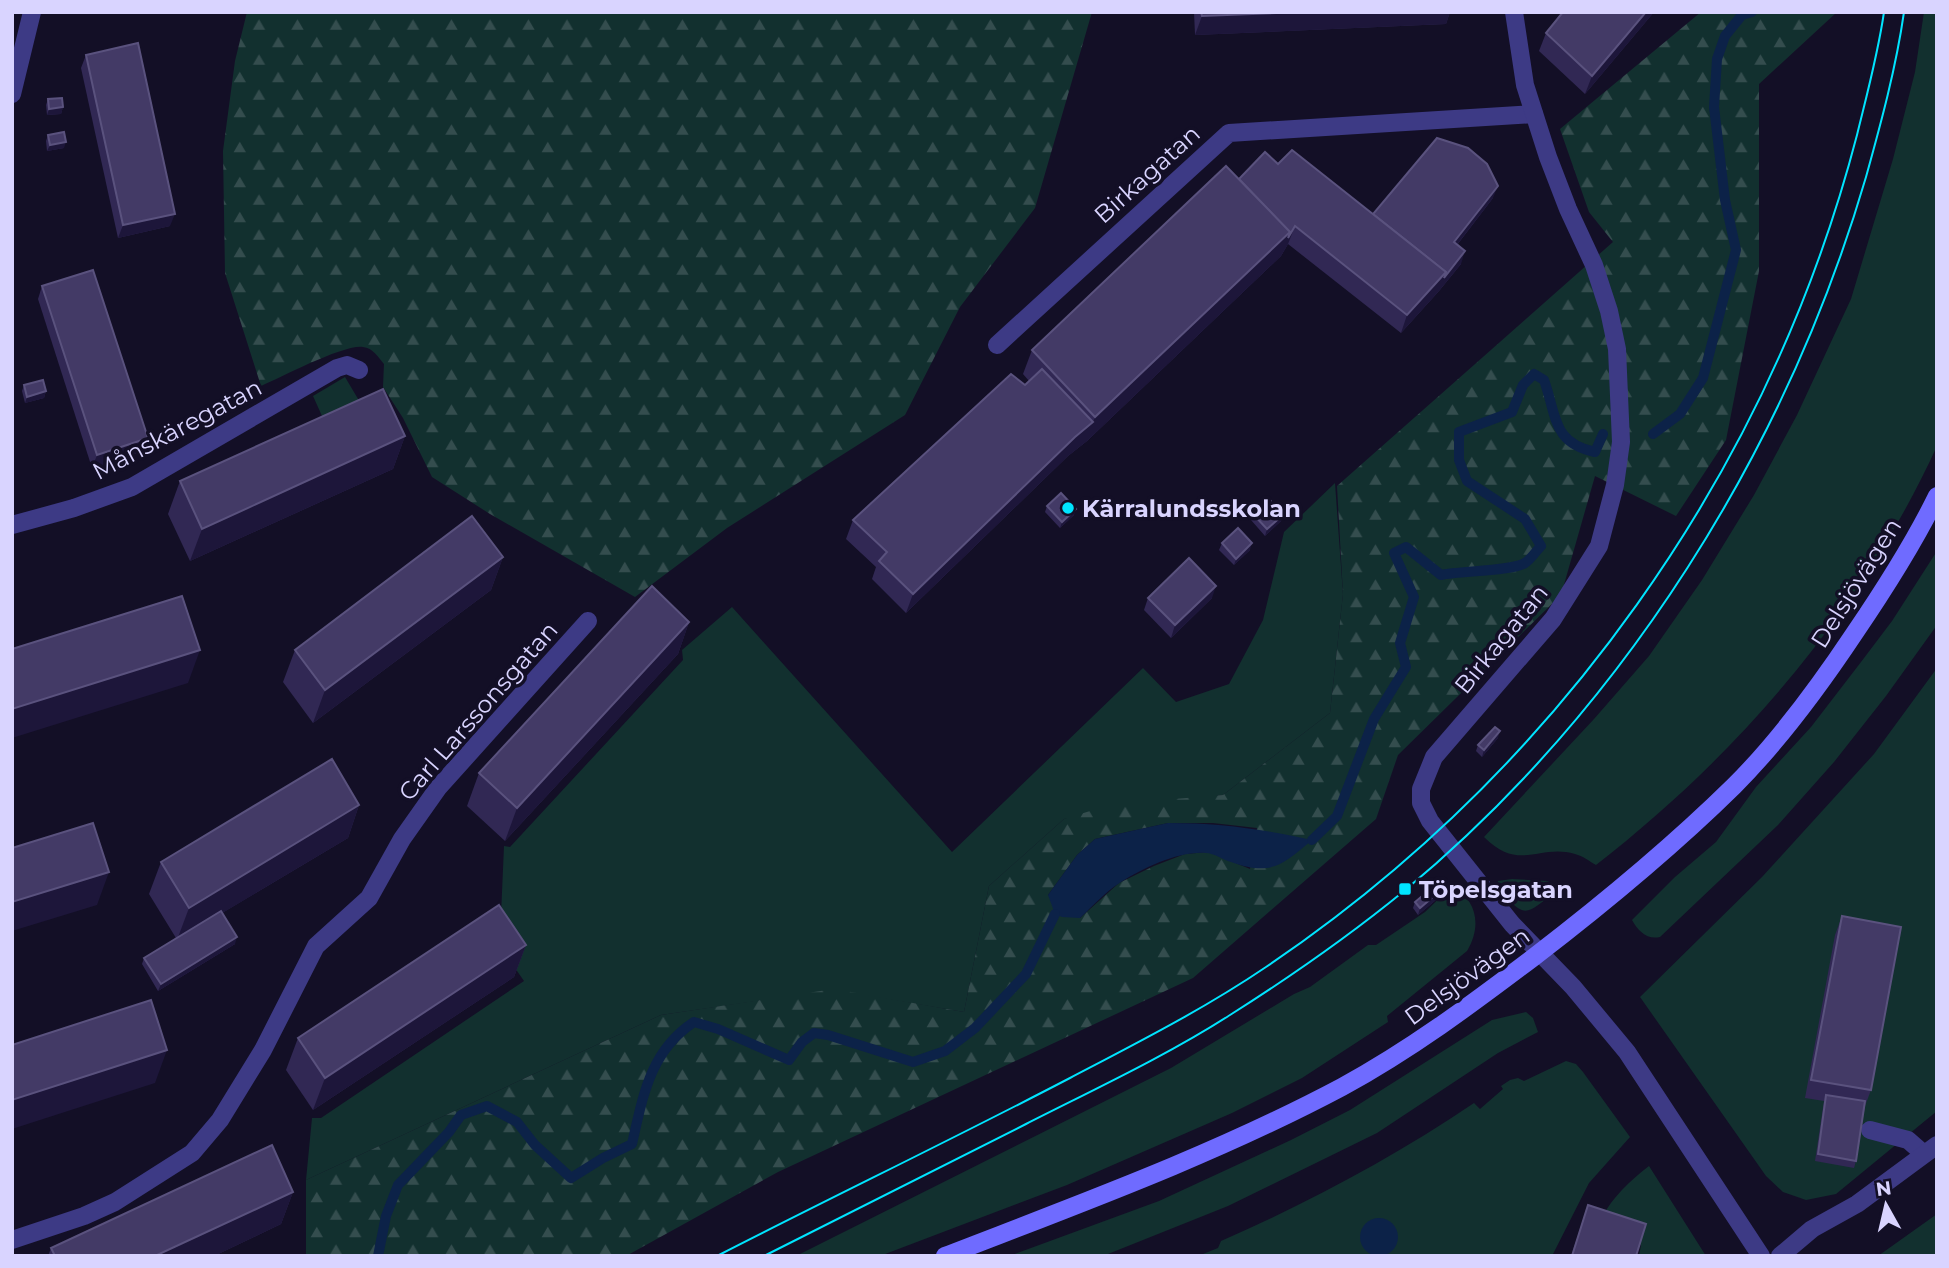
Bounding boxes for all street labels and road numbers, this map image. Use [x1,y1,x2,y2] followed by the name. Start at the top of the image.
[1088,119,1206,229] street label: Birkagatan
[87,372,267,486] street label: Månskäregatan
[1805,513,1907,653] street label: Delsjövägen
[1448,578,1554,700] street label: Birkagatan
[392,616,564,806] street label: Carl Larssonsgatan
[1399,921,1535,1031] street label: Delsjövägen

